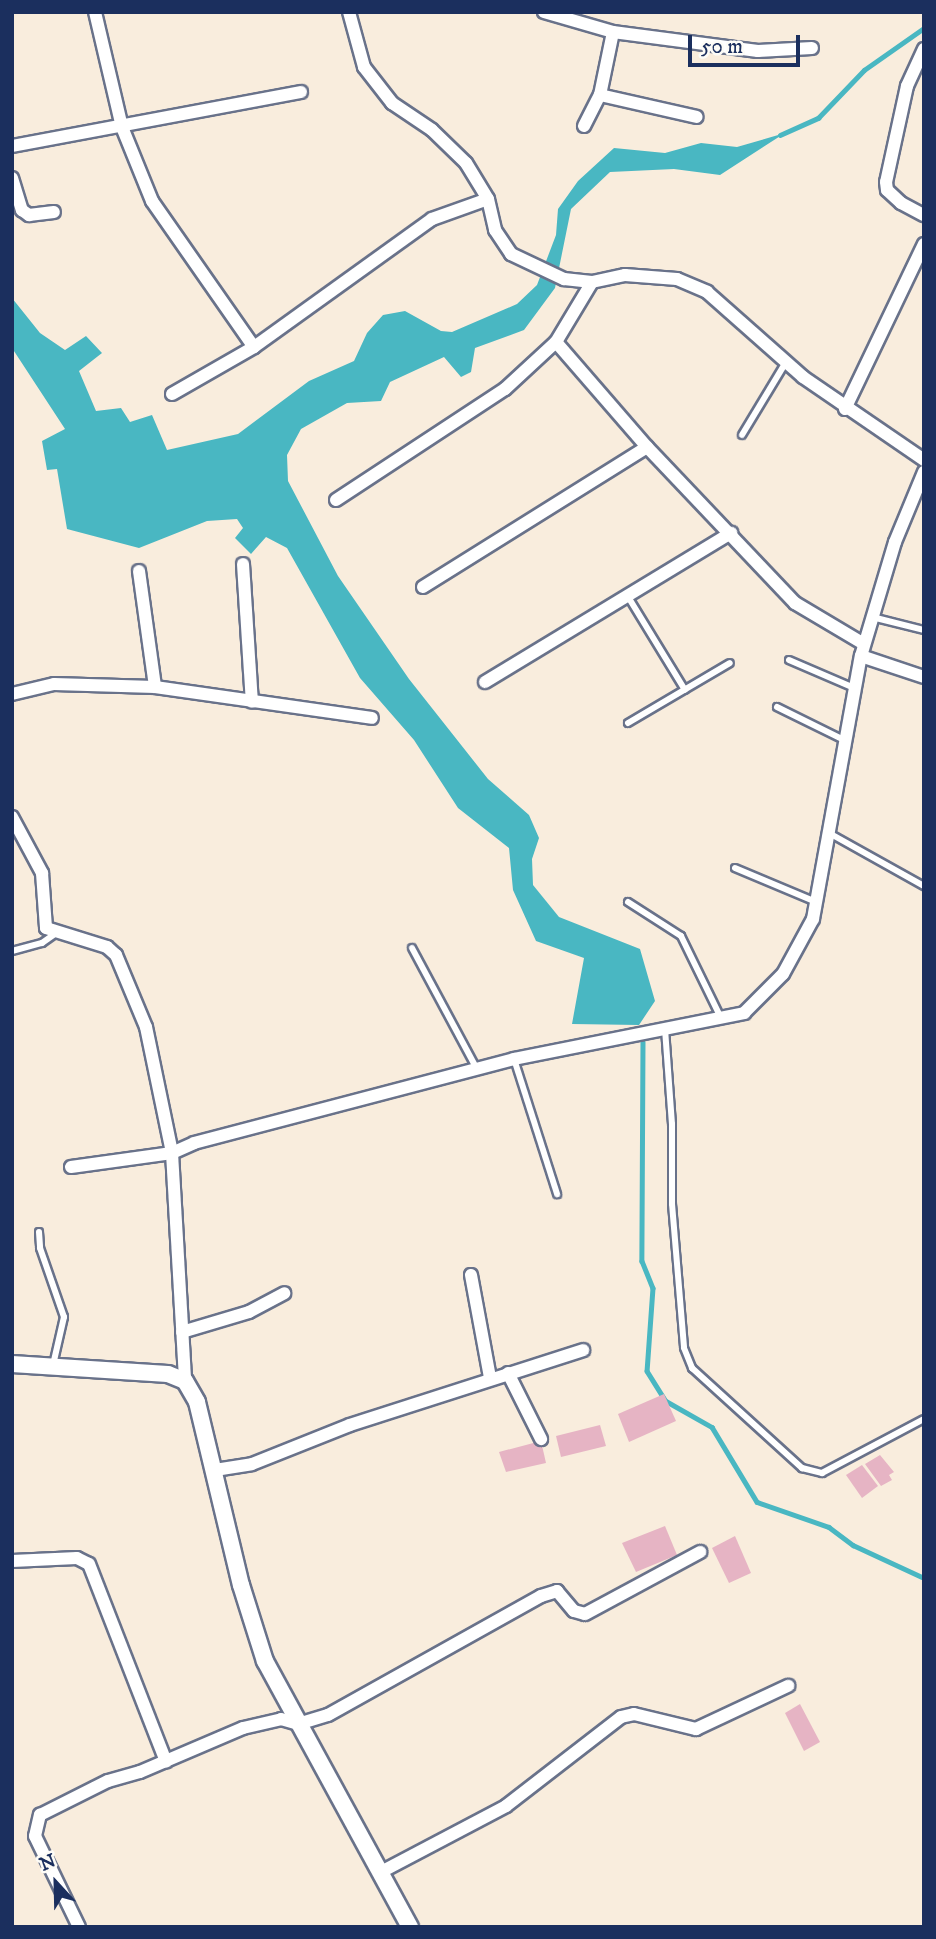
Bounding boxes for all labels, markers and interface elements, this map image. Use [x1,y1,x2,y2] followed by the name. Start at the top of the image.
[691,21,803,65] scale bar
[701,34,743,60] text: 50 m
[21,1848,91,1918] north arrow
[36,1849,59,1877] text: N

